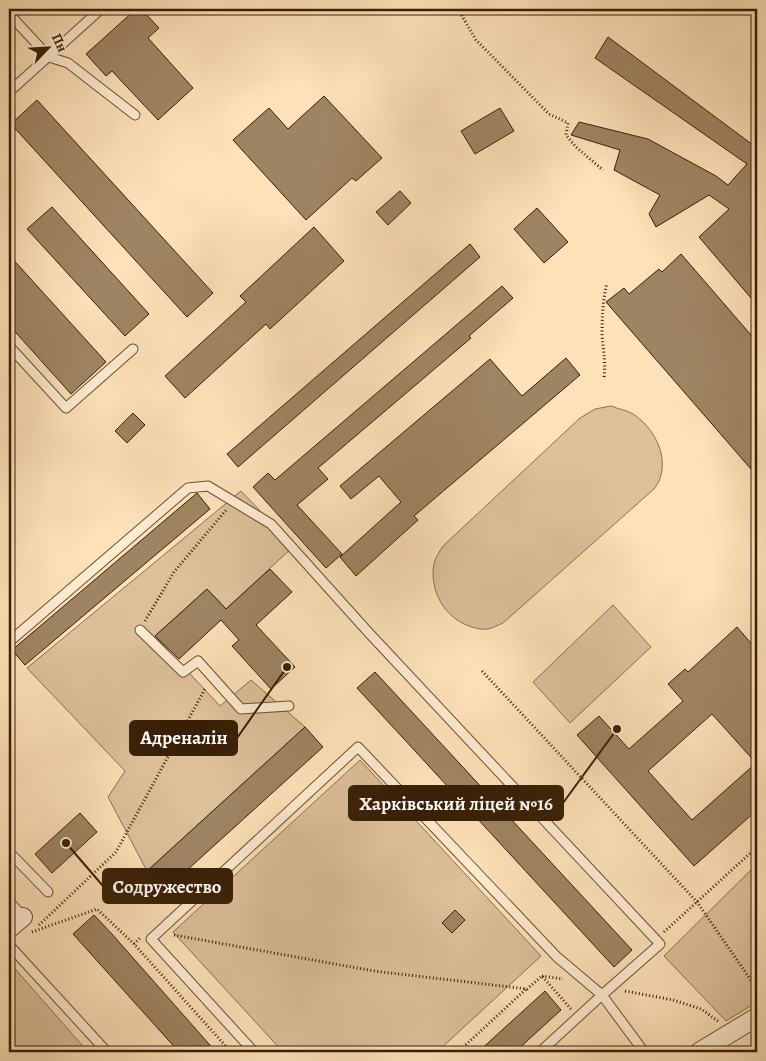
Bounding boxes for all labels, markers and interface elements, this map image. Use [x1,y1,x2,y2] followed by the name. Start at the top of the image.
[22,22,72,72] north arrow
[47,30,72,55] text: Пн
[130,721,237,755] callout: Адреналін
[139,725,228,751] text: Адреналін
[349,786,563,820] callout: Харківський ліцей №16
[359,791,553,817] text: Харківський ліцей №16
[103,869,232,903] callout: Содружество
[113,874,222,900] text: Содружество

